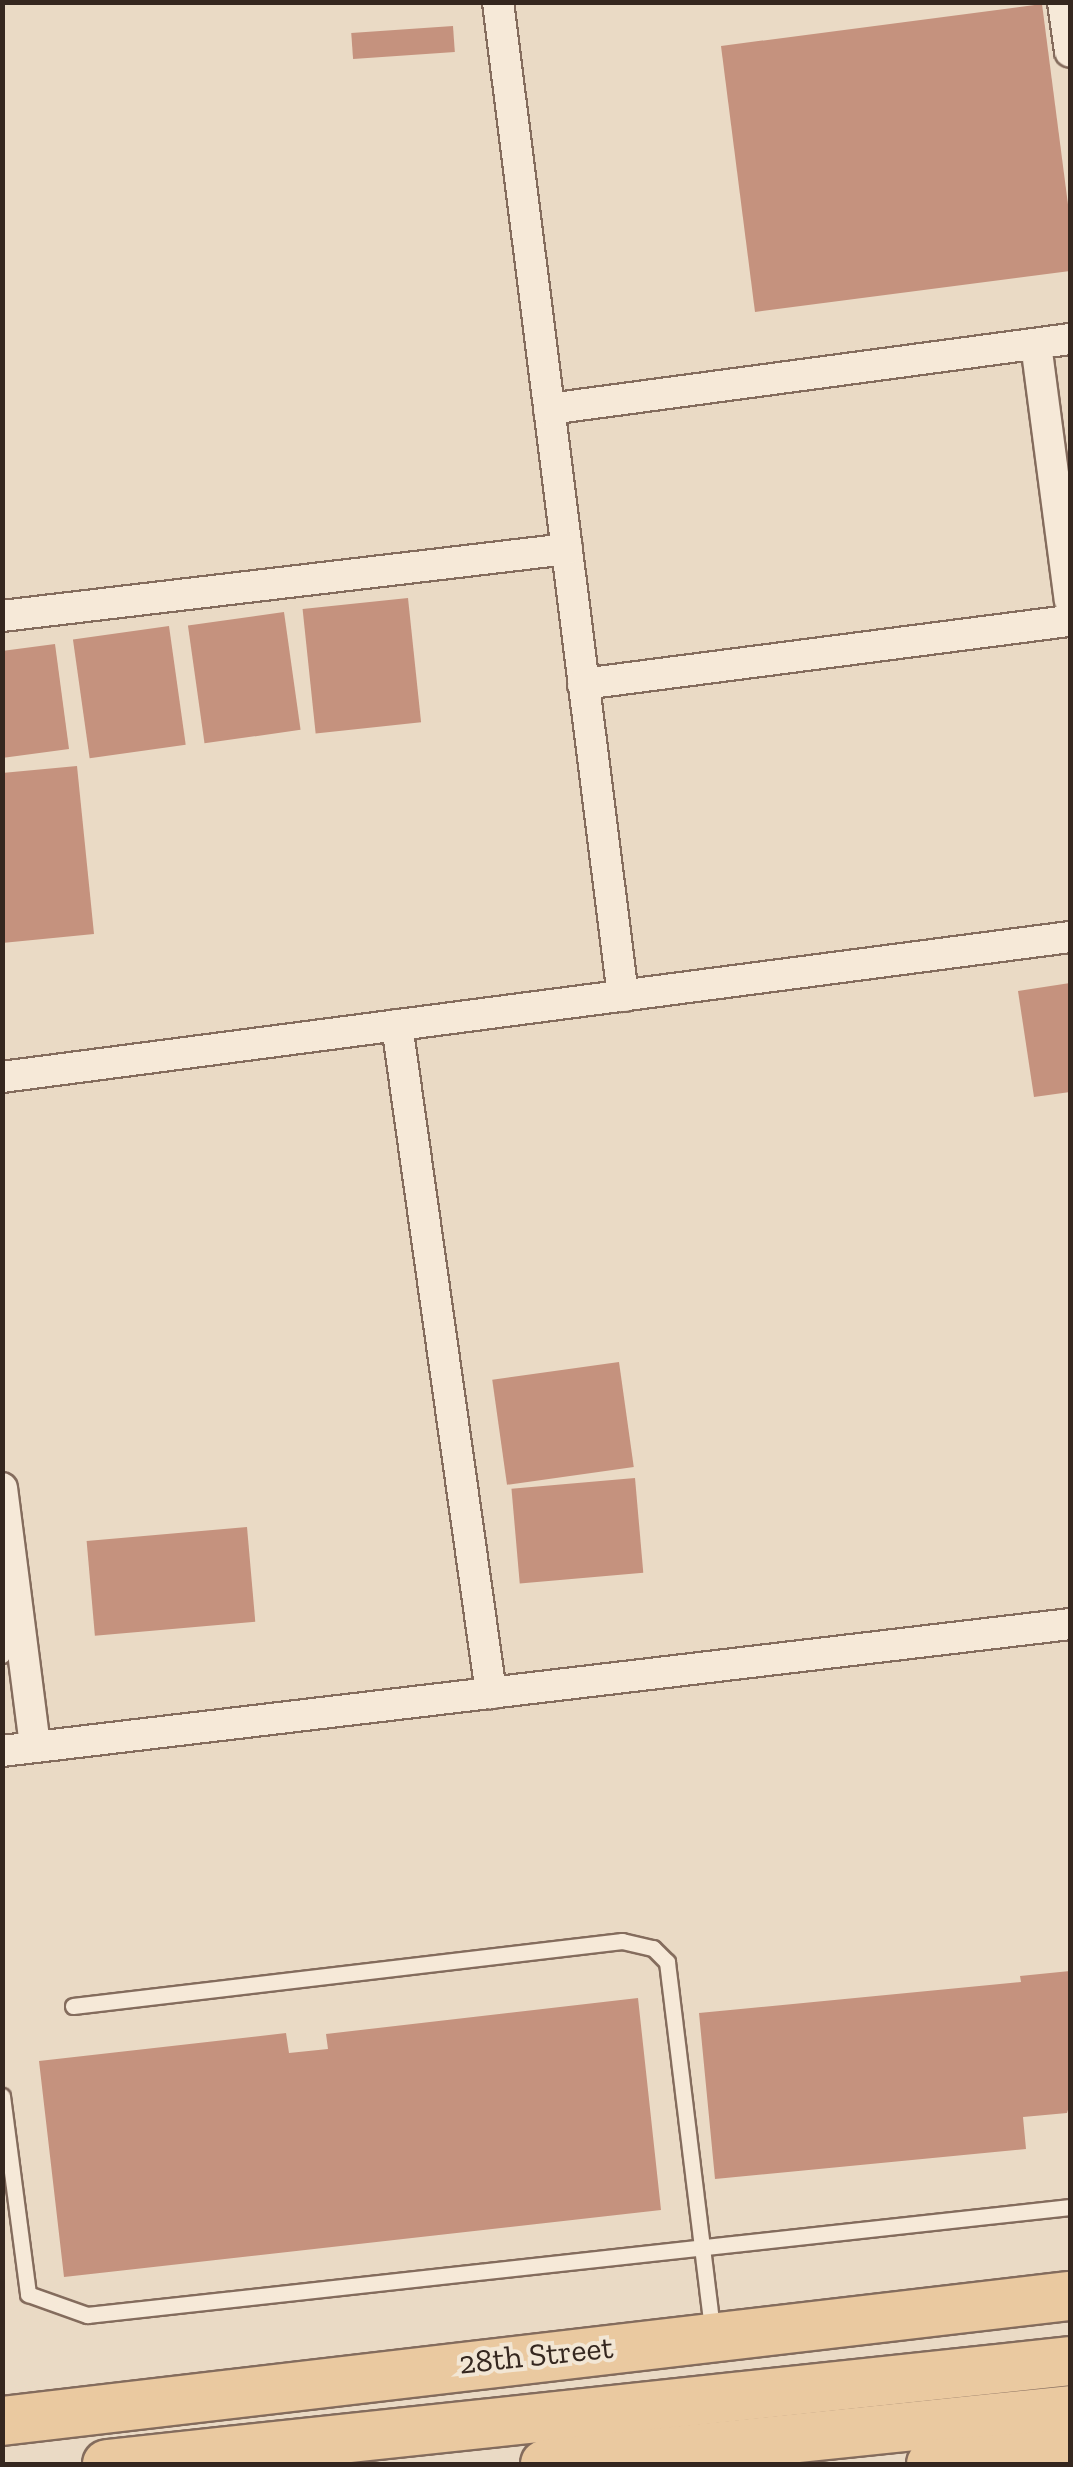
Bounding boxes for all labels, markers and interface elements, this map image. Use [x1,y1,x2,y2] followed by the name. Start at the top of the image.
[457,2328,615,2382] street label: 28th Street

